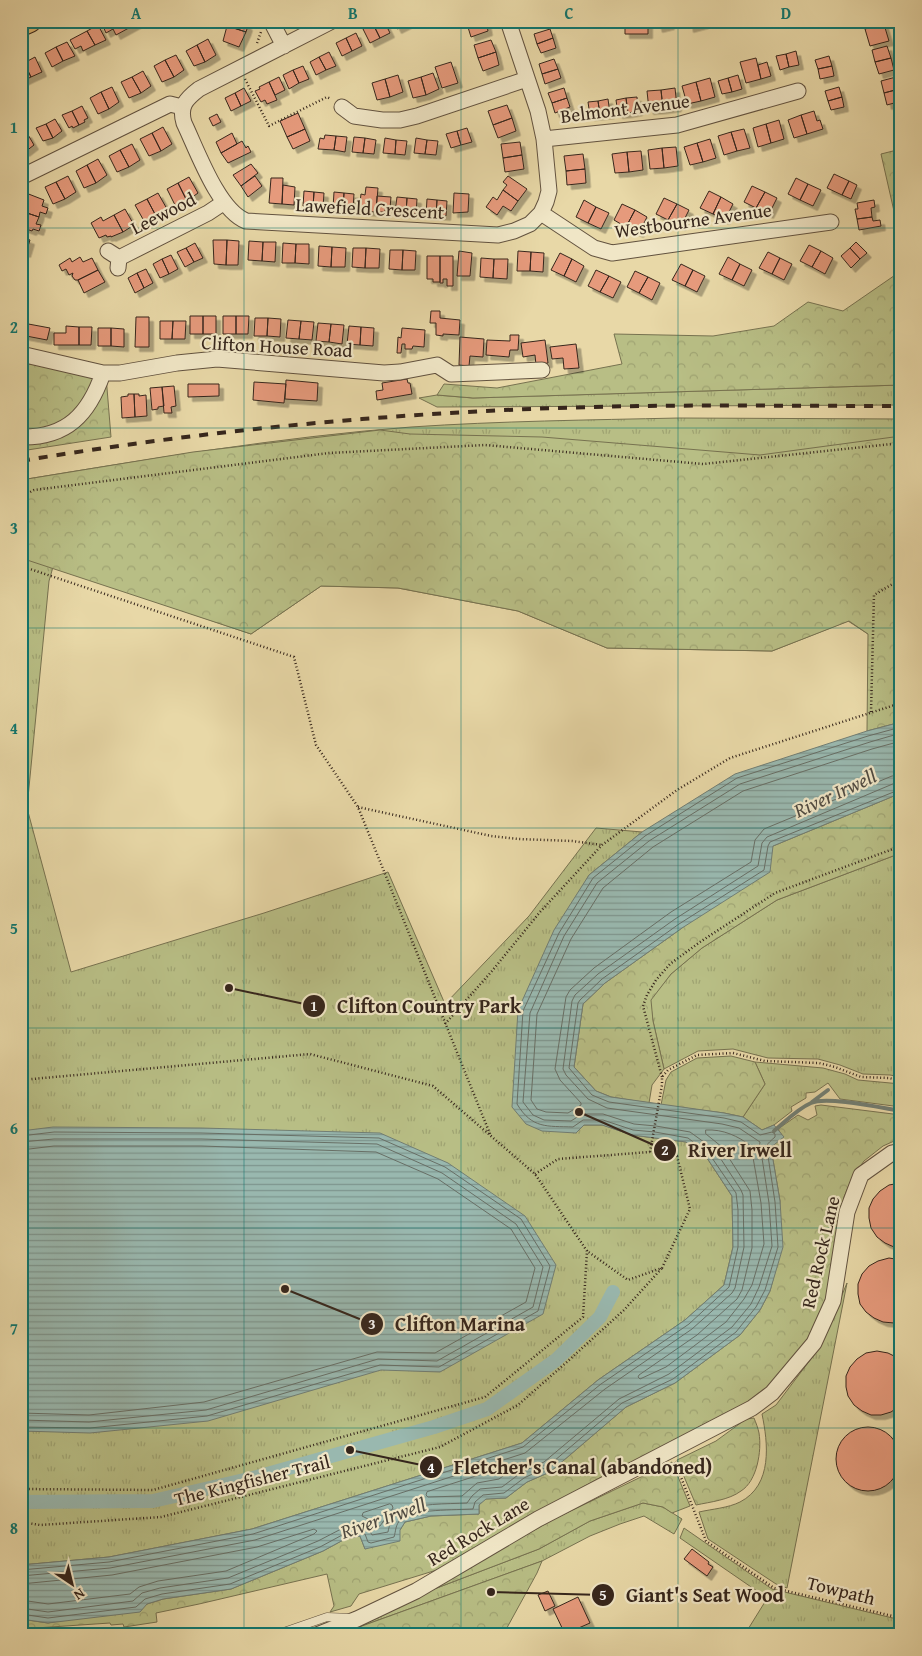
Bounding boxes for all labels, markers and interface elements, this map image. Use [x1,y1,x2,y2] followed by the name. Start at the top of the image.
[131,1,142,25] text: A
[348,1,358,25] text: B
[564,1,574,25] text: C
[781,1,791,25] text: D
[559,86,691,130] street label: Belmont Avenue
[10,115,18,139] text: 1
[126,184,201,241] street label: Leewood
[295,190,445,226] street label: Lawefield Crescent
[613,195,773,245] street label: Westbourne Avenue
[10,315,18,339] text: 2
[201,328,354,364] street label: Clifton House Road
[10,516,18,540] text: 3
[10,716,18,740] text: 4
[788,761,881,825] water label: River Irwell
[10,916,18,940] text: 5
[302,988,531,1023] callout: Clifton Country Park
[337,991,522,1020] text: Clifton Country Park
[310,995,318,1016] text: 1
[10,1116,18,1140] text: 6
[653,1133,802,1168] callout: River Irwell
[688,1135,792,1164] text: River Irwell
[661,1139,669,1160] text: 2
[793,1193,847,1311] street label: Red Rock Lane
[360,1306,535,1341] callout: Clifton Marina
[395,1309,526,1338] text: Clifton Marina
[368,1313,376,1334] text: 3
[10,1316,18,1340] text: 7
[171,1447,333,1513] street label: The Kingfisher Trail
[418,1450,722,1485] callout: Fletcher's Canal (abandoned)
[454,1452,712,1481] text: Fletcher's Canal (abandoned)
[427,1457,435,1478] text: 4
[335,1489,429,1546] water label: River Irwell
[422,1489,534,1573] street label: Red Rock Lane
[10,1516,18,1540] text: 8
[48,1558,98,1608] north arrow
[804,1568,878,1612] street label: Towpath
[590,1578,794,1613] callout: Giant's Seat Wood
[626,1580,785,1609] text: Giant's Seat Wood
[69,1584,89,1606] text: N
[599,1584,607,1605] text: 5

